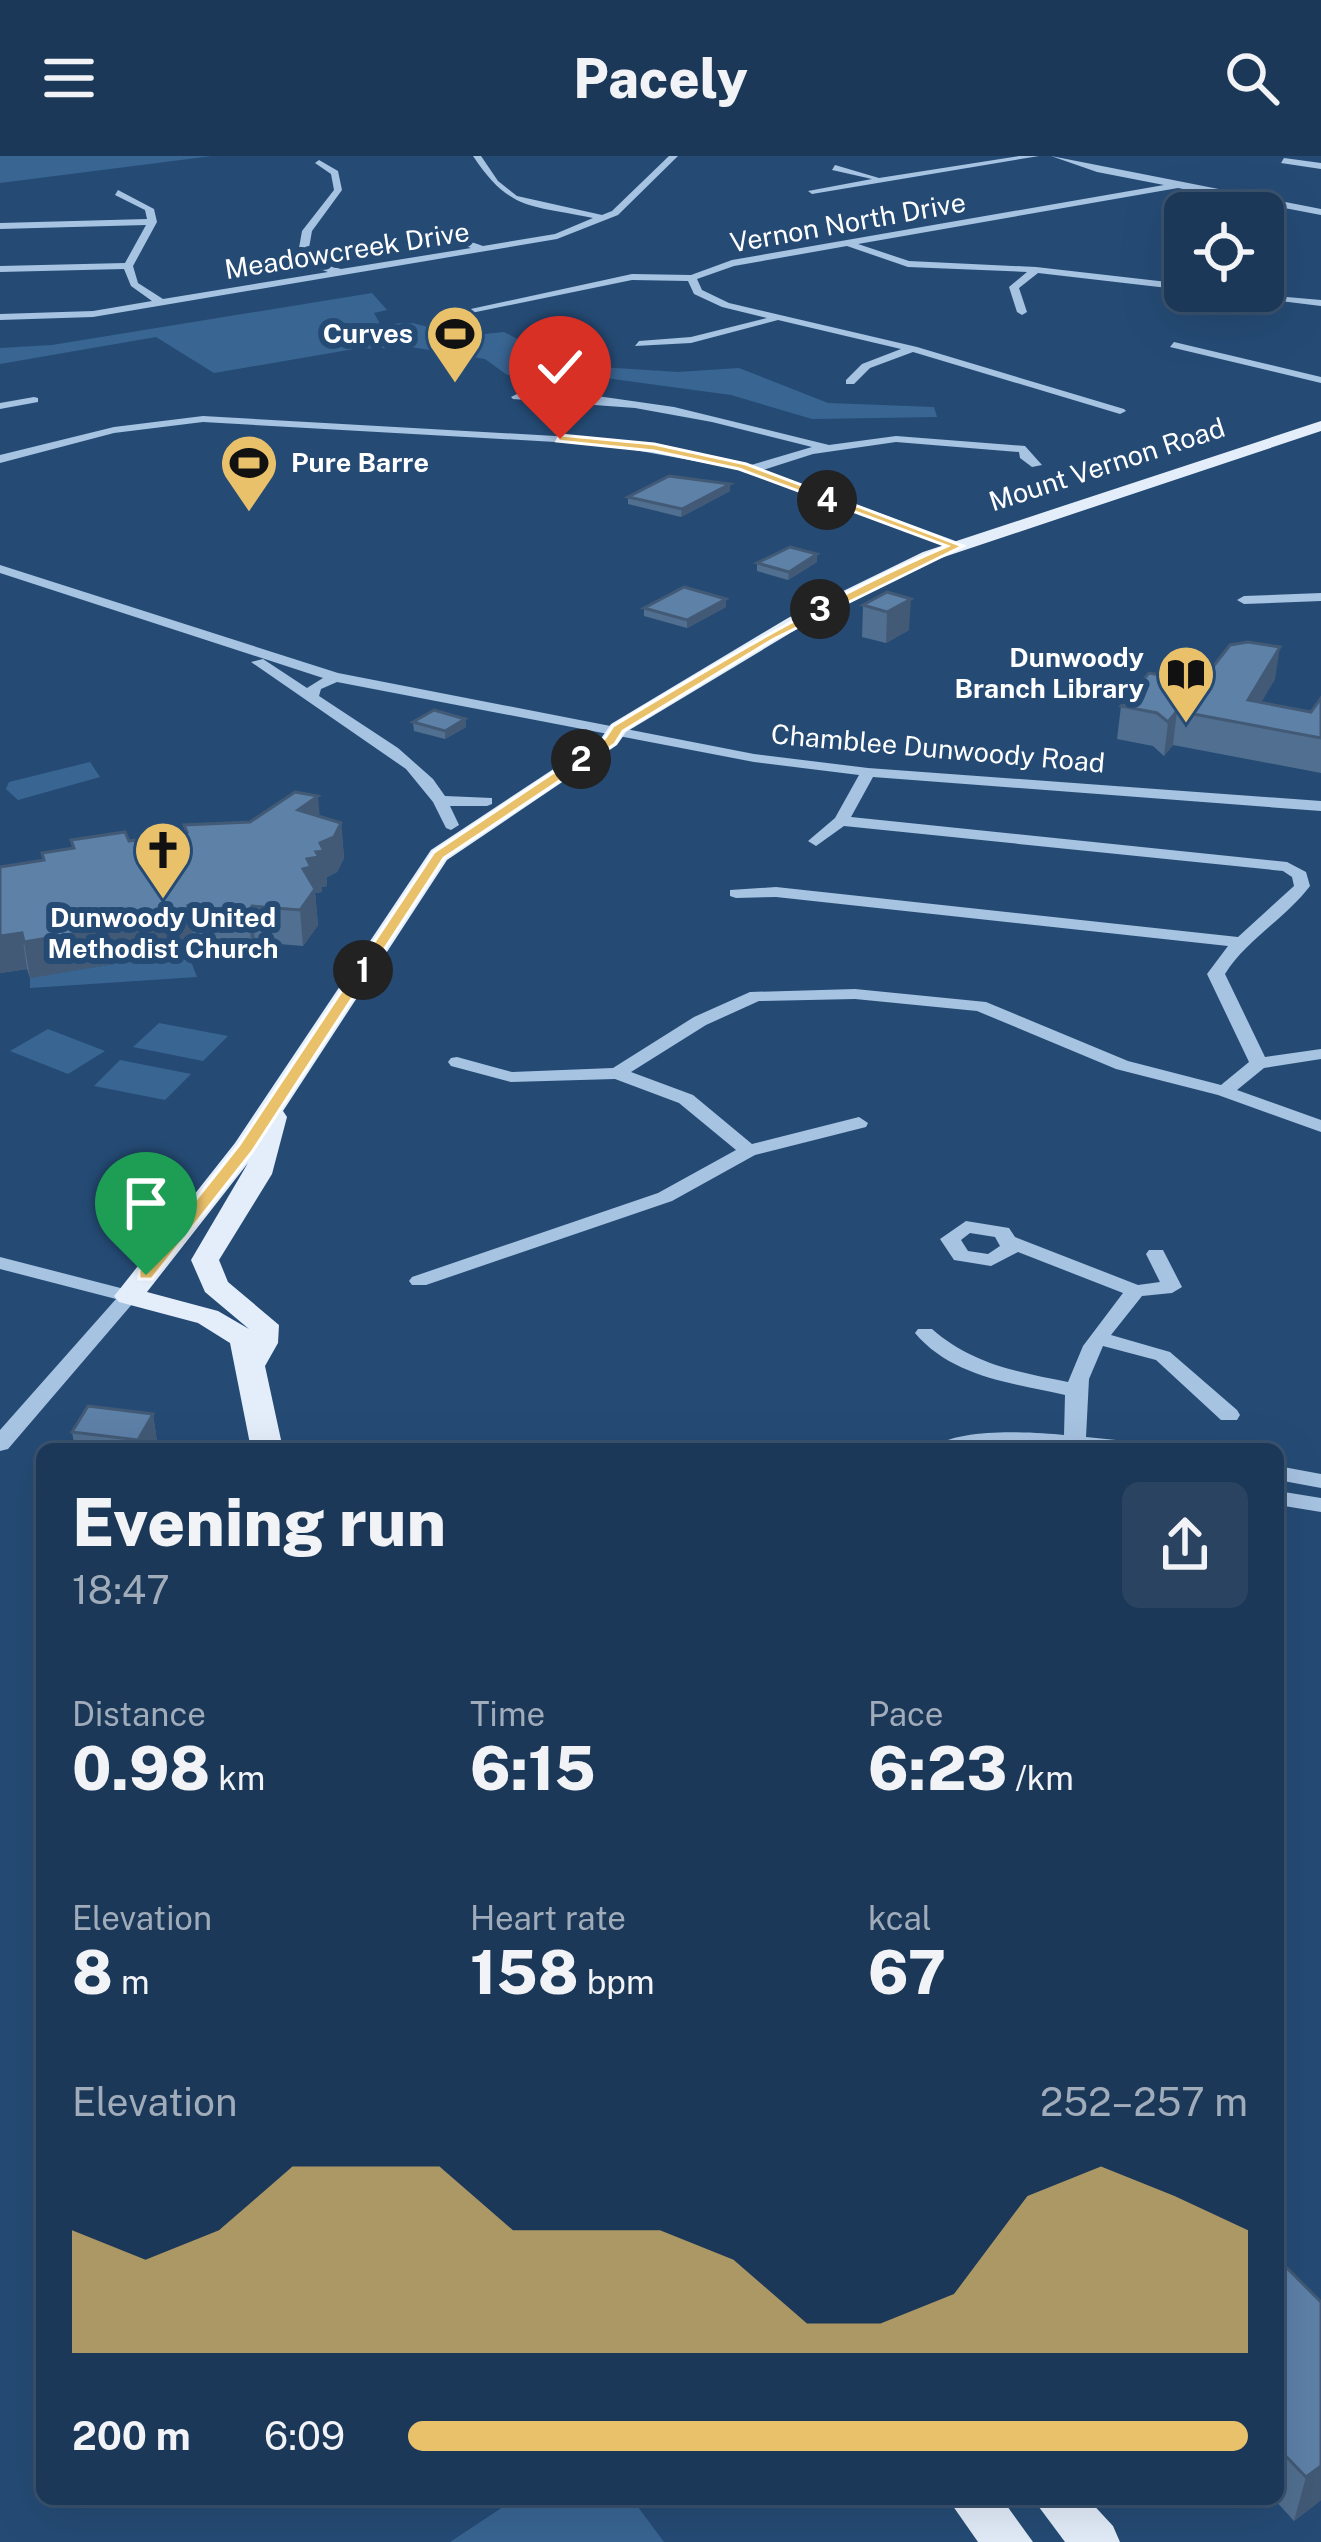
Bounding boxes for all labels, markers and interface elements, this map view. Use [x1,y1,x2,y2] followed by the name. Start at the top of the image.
[36,45,102,111] icon: menu
[1219,45,1285,111] icon: search
[573,47,748,110] text: Pacely
[728,186,968,258] street label: Vernon North Drive
[1164,192,1284,312] map controls
[1164,192,1284,312] button: locate
[222,215,472,285] street label: Meadowcreek Drive
[424,303,486,385] sports icon: Curves
[509,316,611,439] pin
[323,317,413,349] place label: Curves
[527,334,593,400] icon: check
[985,411,1229,517] street label: Mount Vernon Road
[218,432,280,514] sports icon: Pure Barre
[291,446,429,478] place label: Pure Barre
[797,470,857,530] pin: 4
[816,481,838,519] text: 4
[790,579,850,639] pin: 3
[809,590,831,628] text: 3
[955,641,1144,704] place label: Dunwoody Branch Library
[1155,643,1217,725] library icon: Dunwoody Branch Library
[770,717,1106,779] street label: Chamblee Dunwoody Road
[551,729,611,789] pin: 2
[571,740,591,778] text: 2
[132,819,194,901] church icon: Dunwoody United Methodist Church
[48,901,278,964] place label: Dunwoody United Methodist Church
[333,940,393,1000] pin: 1
[356,951,370,989] text: 1
[95,1152,197,1275] pin
[113,1170,179,1236] icon: arrive
[1122,1482,1248,1608] button: share
[72,1483,446,1561] text: Evening run
[72,1567,170,1613] text: 18:47
[72,1695,206,1733] text: Distance
[470,1695,545,1733] text: Time
[868,1695,943,1733] text: Pace
[72,1733,210,1804] text: 0.98
[470,1733,596,1804] text: 6:15
[868,1733,1007,1804] text: 6:23
[210,1759,265,1797] text: km
[1007,1759,1074,1797] text: /km
[72,1899,212,1937] text: Elevation
[470,1899,626,1937] text: Heart rate
[868,1899,932,1937] text: kcal
[72,1937,113,2008] text: 8
[470,1937,579,2008] text: 158
[868,1937,946,2008] text: 67
[113,1963,149,2001] text: m
[579,1963,655,2001] text: bpm
[72,2079,238,2125] text: Elevation
[1040,2079,1248,2125] text: 252–257 m
[72,2413,191,2459] text: 200 m
[264,2413,345,2459] text: 6:09

